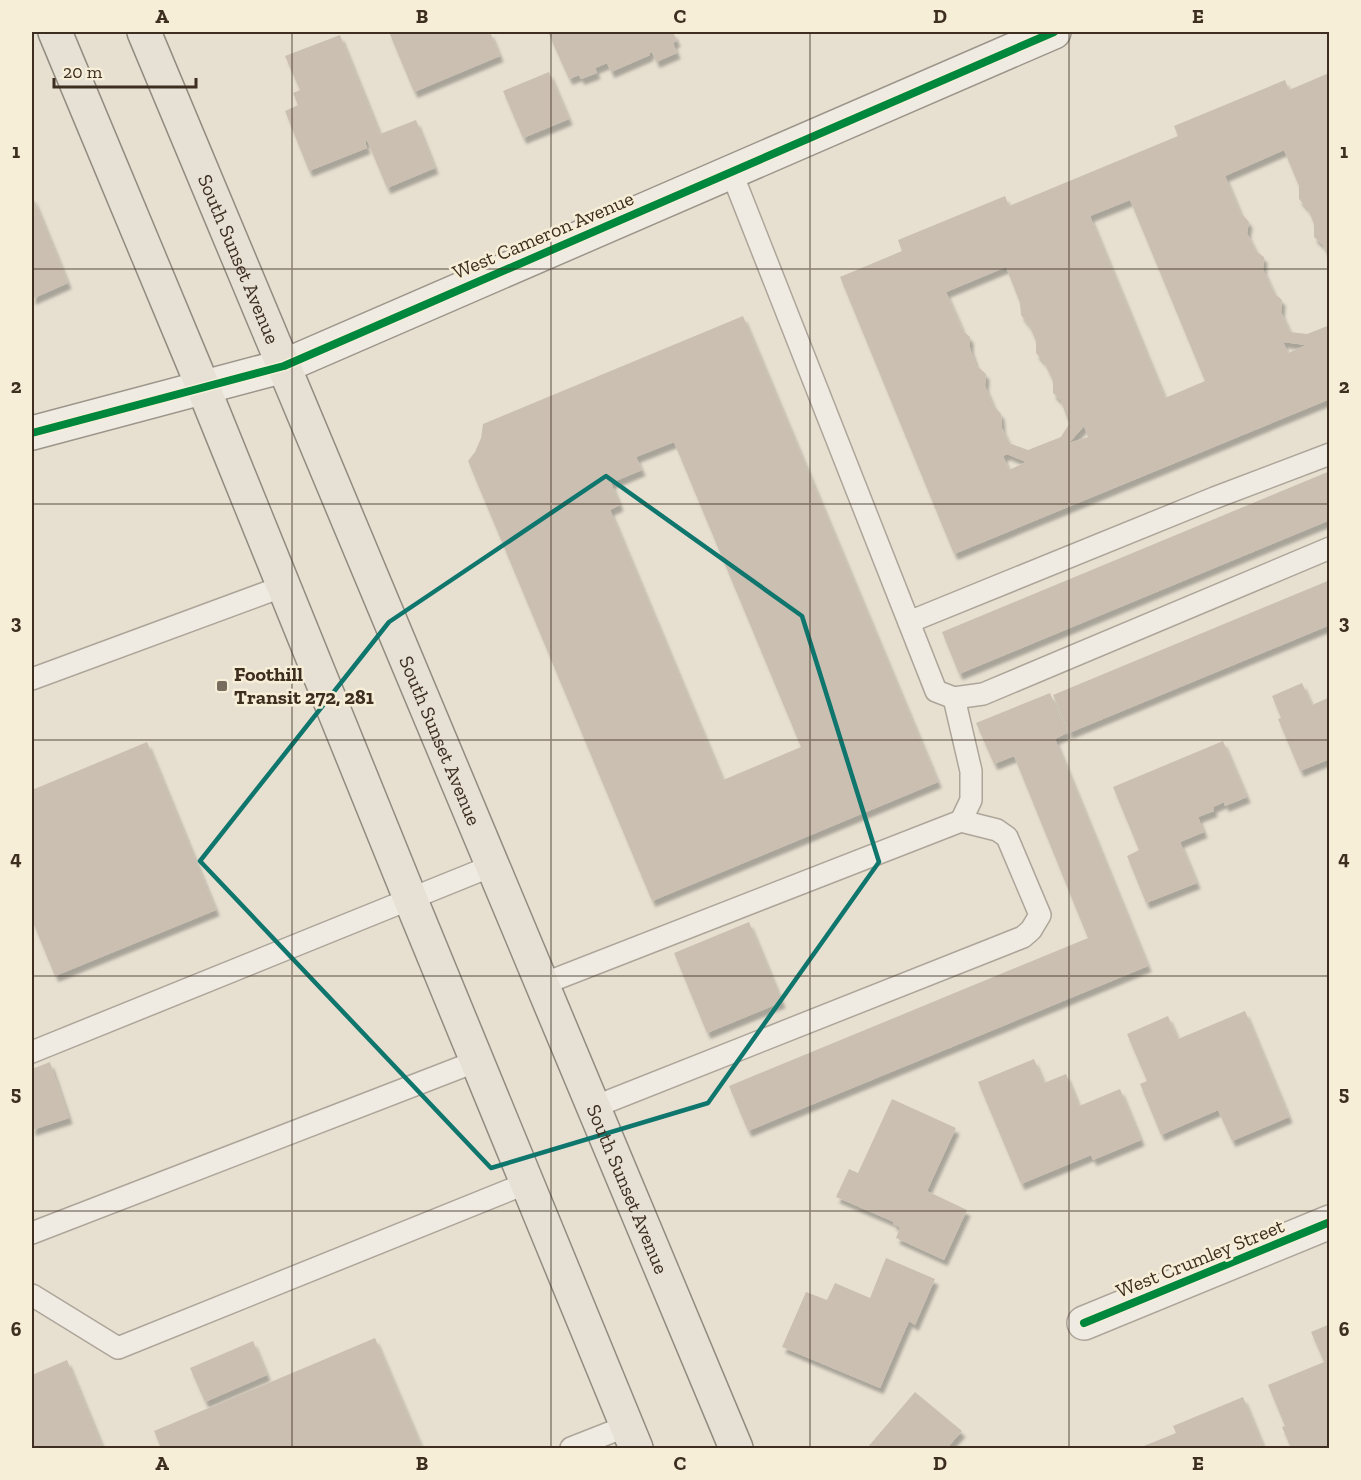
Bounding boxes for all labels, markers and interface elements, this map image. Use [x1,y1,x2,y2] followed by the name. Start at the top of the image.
[155,4,169,28] text: A
[416,4,428,28] text: B
[674,4,687,28] text: C
[933,4,947,28] text: D
[1192,4,1204,28] text: E
[54,51,196,89] scale bar
[63,61,103,83] text: 20 m
[12,139,20,163] text: 1
[1340,139,1348,163] text: 1
[193,171,285,347] street label: South Sunset Avenue
[449,186,637,284] street label: West Cameron Avenue
[11,374,22,398] text: 2
[1339,374,1350,398] text: 2
[11,610,22,634] text: 3
[1339,610,1350,634] text: 3
[394,652,486,829] street label: South Sunset Avenue
[234,662,374,709] place label: Foothill Transit 272, 281
[215,679,229,693] marker: Foothill Transit 272, 281
[10,846,22,870] text: 4
[1338,846,1350,870] text: 4
[11,1081,21,1105] text: 5
[1339,1081,1349,1105] text: 5
[582,1101,674,1277] street label: South Sunset Avenue
[1113,1213,1288,1303] street label: West Crumley Street
[11,1317,22,1341] text: 6
[1339,1317,1350,1341] text: 6
[155,1451,169,1475] text: A
[416,1451,428,1475] text: B
[674,1451,687,1475] text: C
[933,1451,947,1475] text: D
[1192,1451,1204,1475] text: E

